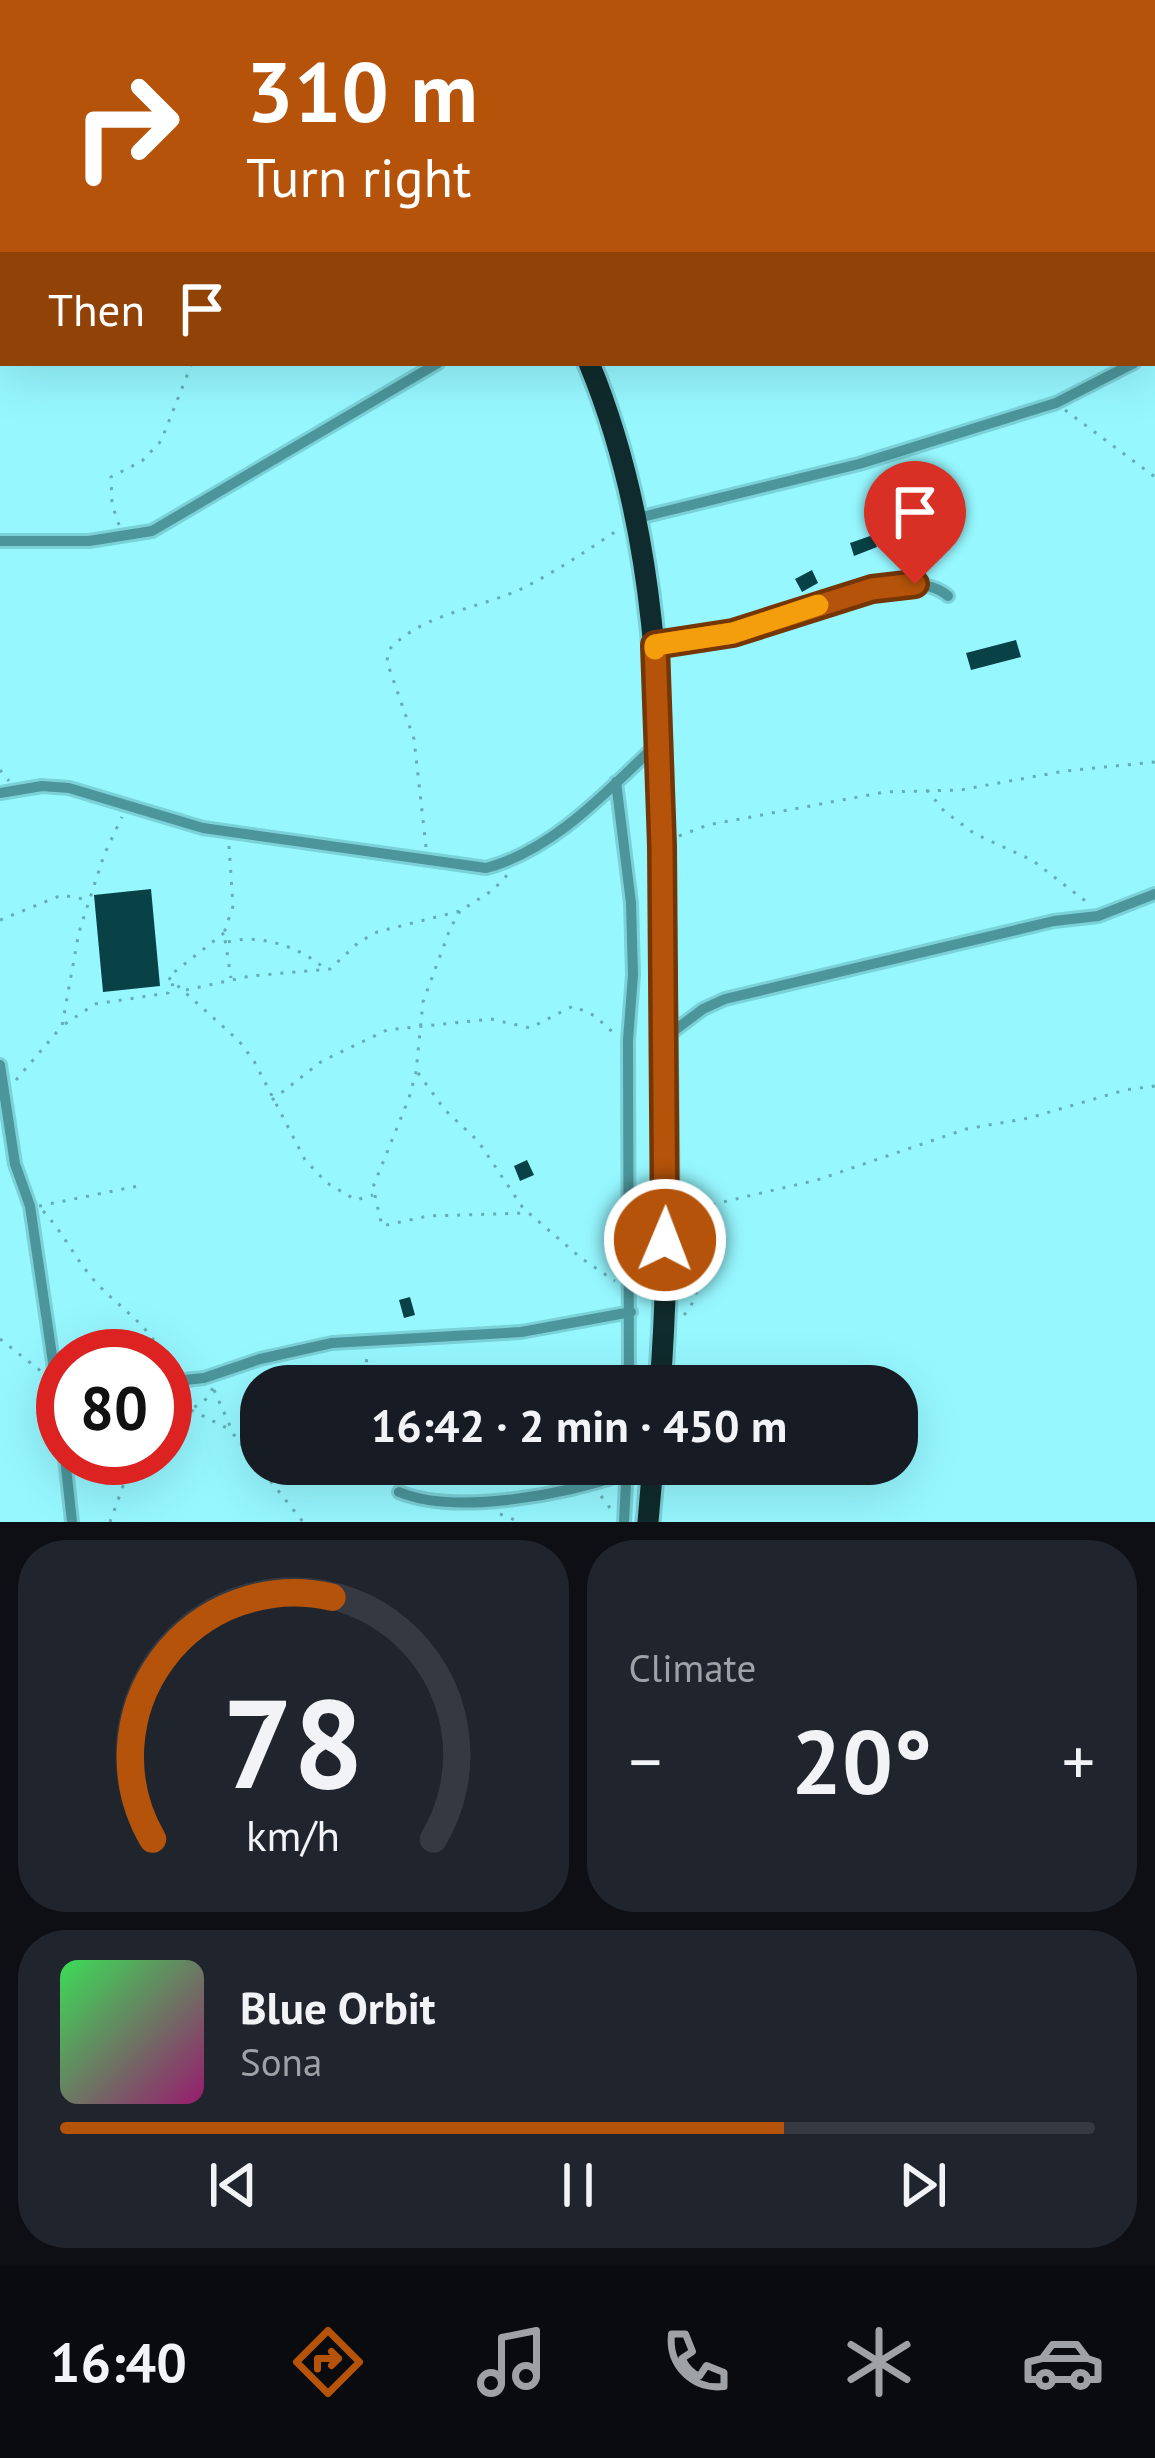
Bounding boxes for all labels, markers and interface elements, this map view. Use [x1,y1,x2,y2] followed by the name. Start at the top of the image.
[246,36,478,145] text: 310 m
[48,48,204,204] icon: right
[246,142,471,212] text: Turn right
[169,276,235,342] icon: arrive
[48,280,145,338] text: Then
[864,461,966,584] pin
[882,479,948,545] icon: arrive
[602,1177,728,1303] position arrow
[36,1329,192,1485] speed limit sign: 80
[371,1396,787,1454] text: 16:42 · 2 min · 450 m
[629,1642,756,1693] text: Climate
[222,1661,364,1822] text: 78
[791,1702,932,1819] text: 20°
[629,1718,662,1803] text: −
[1062,1718,1095,1803] text: +
[246,1807,340,1863] text: km/h
[240,1978,436,2036] text: Blue Orbit
[240,2036,322,2087] text: Sona
[200,2152,266,2218] icon: previous
[545,2152,611,2218] icon: pause
[890,2152,956,2218] icon: next
[286,2320,370,2404] icon: directions
[470,2320,554,2404] icon: music
[654,2320,738,2404] icon: phone
[837,2320,921,2404] icon: climate
[1021,2320,1105,2404] icon: car
[50,2327,187,2397] text: 16:40

